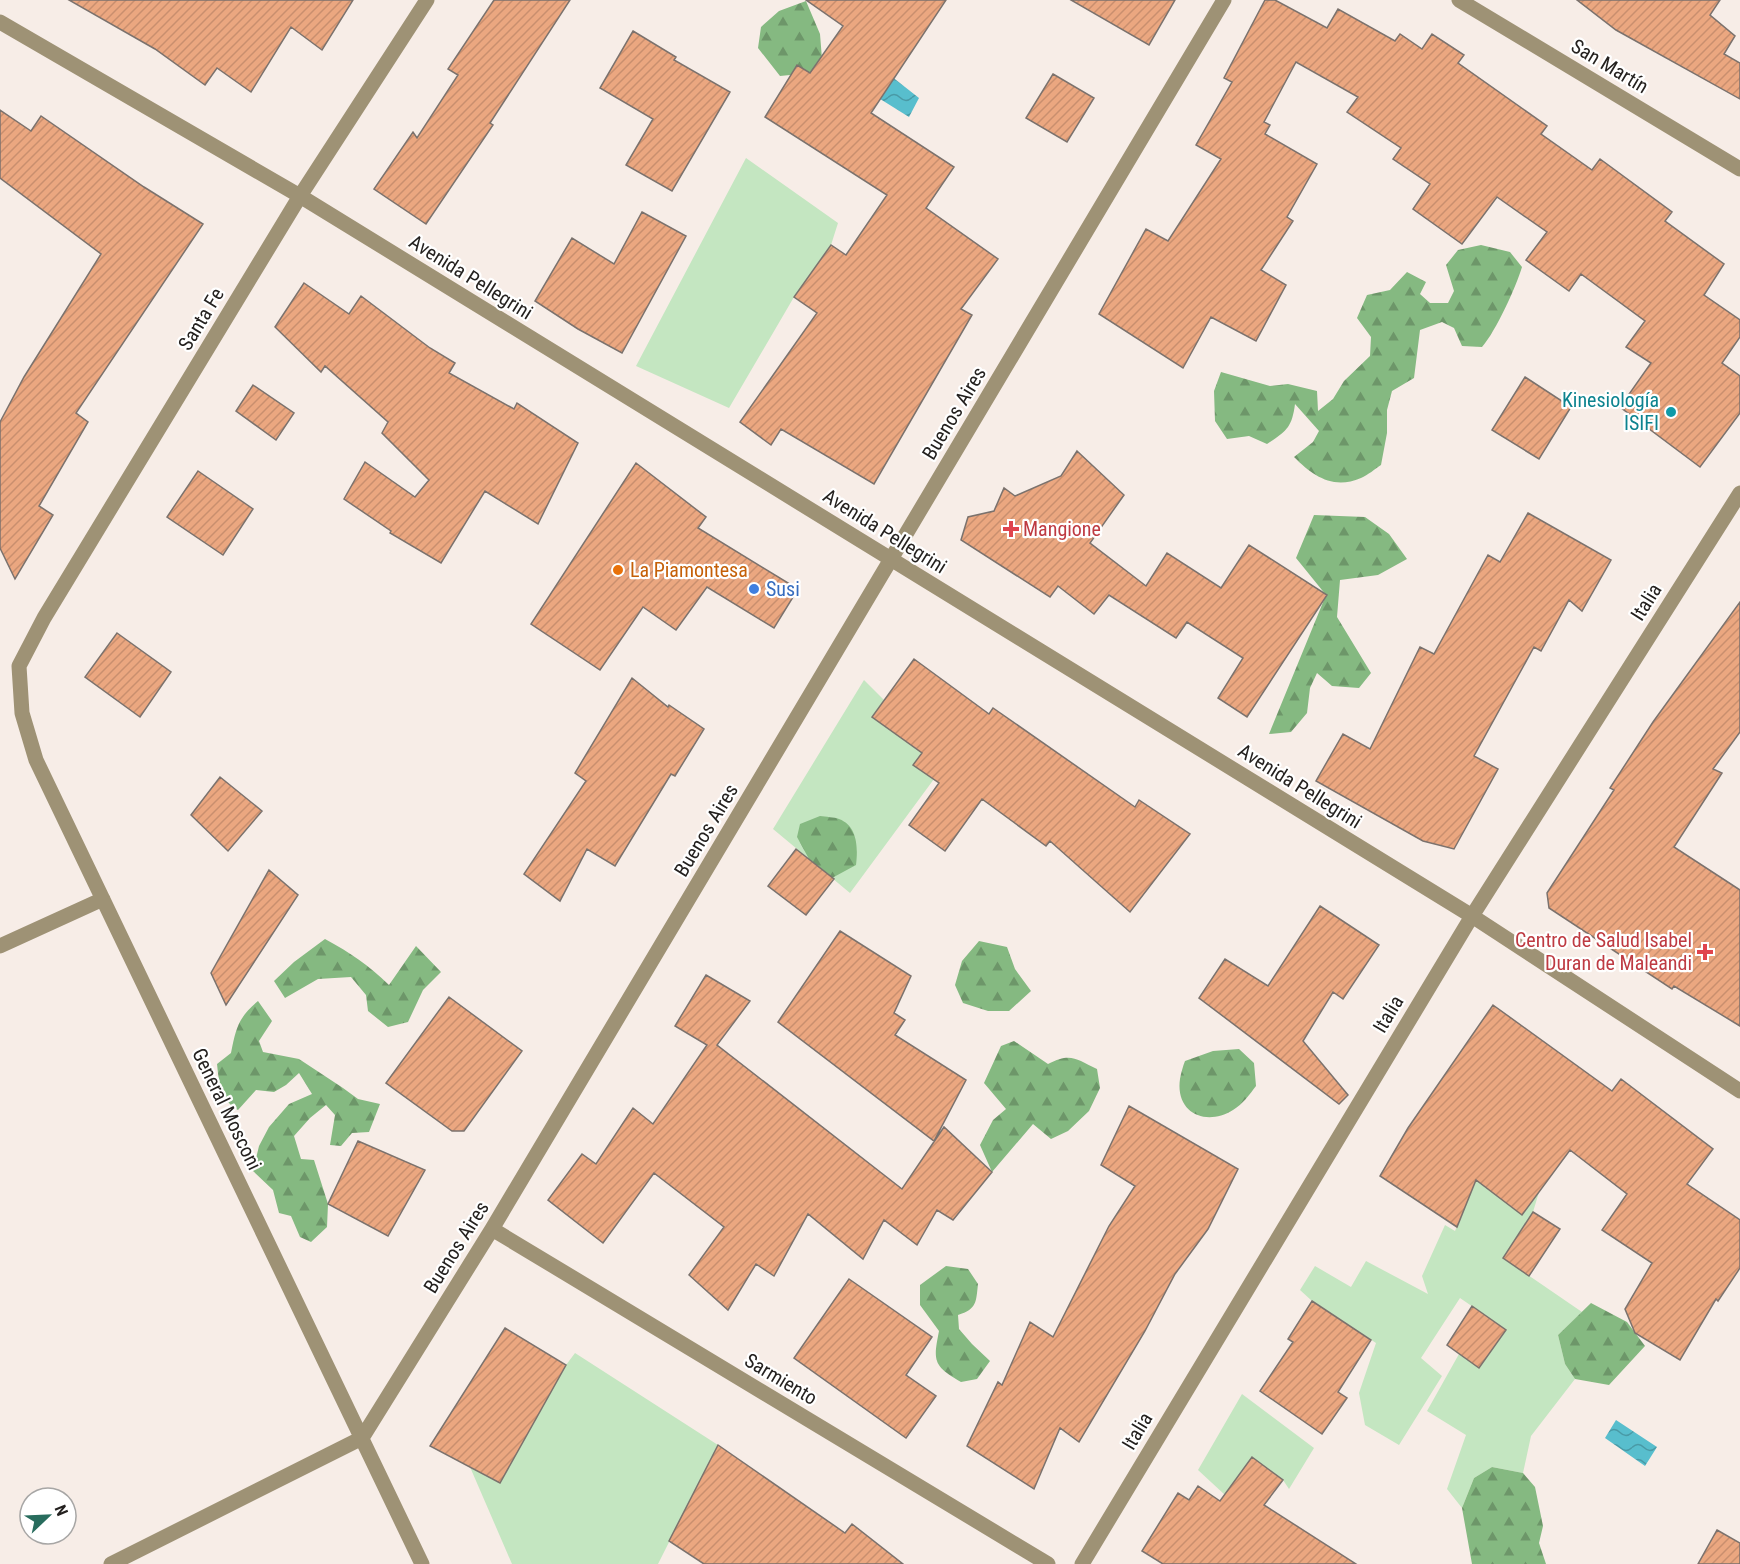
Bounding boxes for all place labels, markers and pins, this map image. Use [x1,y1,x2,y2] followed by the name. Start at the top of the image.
[1562,388,1659,435] place label: Kinesiología ISIFI
[1664,405,1678,419] marker: Kinesiología ISIFI
[1023,517,1101,541] place label: Mangione
[1004,522,1018,536] marker: Mangione
[630,558,748,582] place label: La Piamontesa
[611,563,625,577] marker: La Piamontesa
[766,577,800,601] place label: Susi
[747,582,761,596] marker: Susi
[1515,928,1692,975] place label: Centro de Salud Isabel Duran de Maleandi
[1696,943,1714,961] marker: Centro de Salud Isabel Duran de Maleandi

